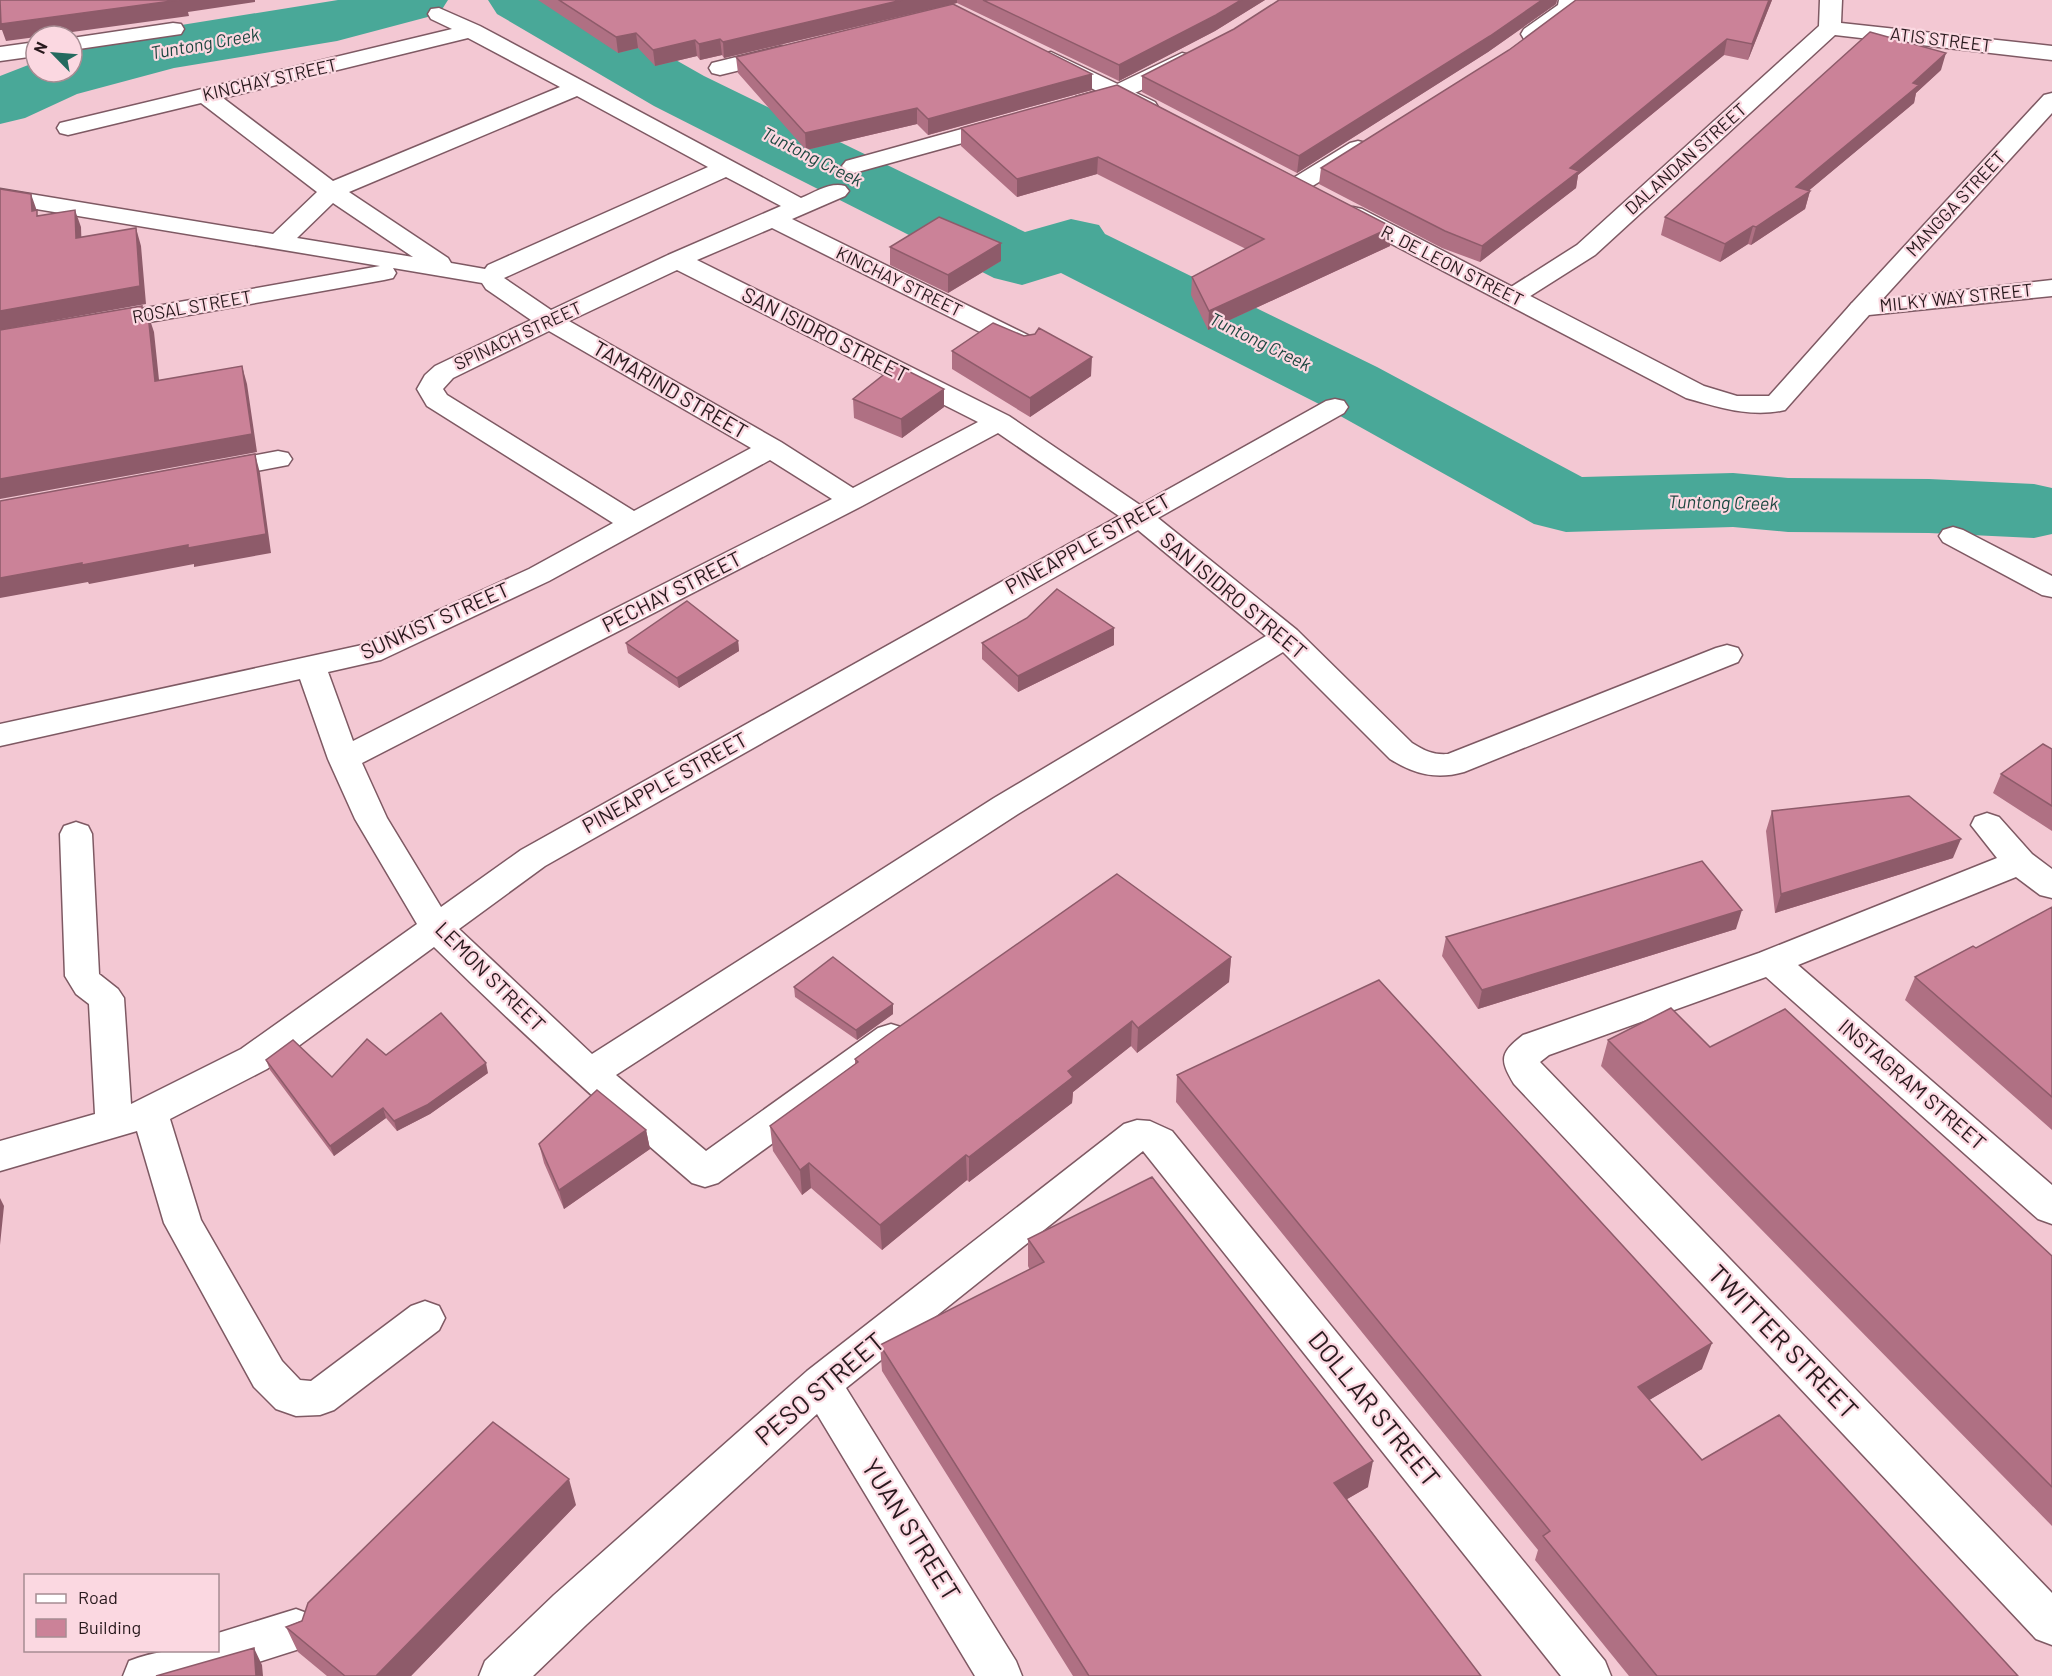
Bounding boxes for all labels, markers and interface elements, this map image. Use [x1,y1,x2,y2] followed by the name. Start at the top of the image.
[1889,22,1993,56] street label: ATIS STREET
[149,23,261,63] water label: Tuntong Creek
[24,24,84,84] north arrow
[29,39,51,56] text: N
[200,53,339,105] street label: KINCHAY STREET
[1620,98,1751,219] street label: DALANDAN STREET
[758,121,867,191] water label: Tuntong Creek
[1901,146,2010,261] street label: MANGGA STREET
[1378,220,1527,310] street label: R. DE LEON STREET
[833,241,966,321] street label: KINCHAY STREET
[1878,278,2033,316] street label: MILKY WAY STREET
[738,281,913,387] street label: SAN ISIDRO STREET
[130,285,253,327] street label: ROSAL STREET
[450,296,585,374] street label: SPINACH STREET
[1206,307,1315,375] water label: Tuntong Creek
[589,334,753,443] street label: TAMARIND STREET
[1000,487,1174,598] street label: PINEAPPLE STREET
[1668,490,1778,514] water label: Tuntong Creek
[1156,526,1312,663] street label: SAN ISIDRO STREET
[597,545,745,637] street label: PECHAY STREET
[356,576,513,664] street label: SUNKIST STREET
[577,726,751,837] street label: PINEAPPLE STREET
[431,916,551,1036] street label: LEMON STREET
[1834,1013,1992,1155] street label: INSTAGRAM STREET
[1703,1257,1866,1425] street label: TWITTER STREET
[1303,1324,1447,1492] street label: DOLLAR STREET
[748,1325,890,1451] street label: PESO STREET
[856,1452,968,1606] street label: YUAN STREET
[24,1574,219,1652] legend
[78,1586,118,1608] text: Road
[78,1616,141,1638] text: Building

